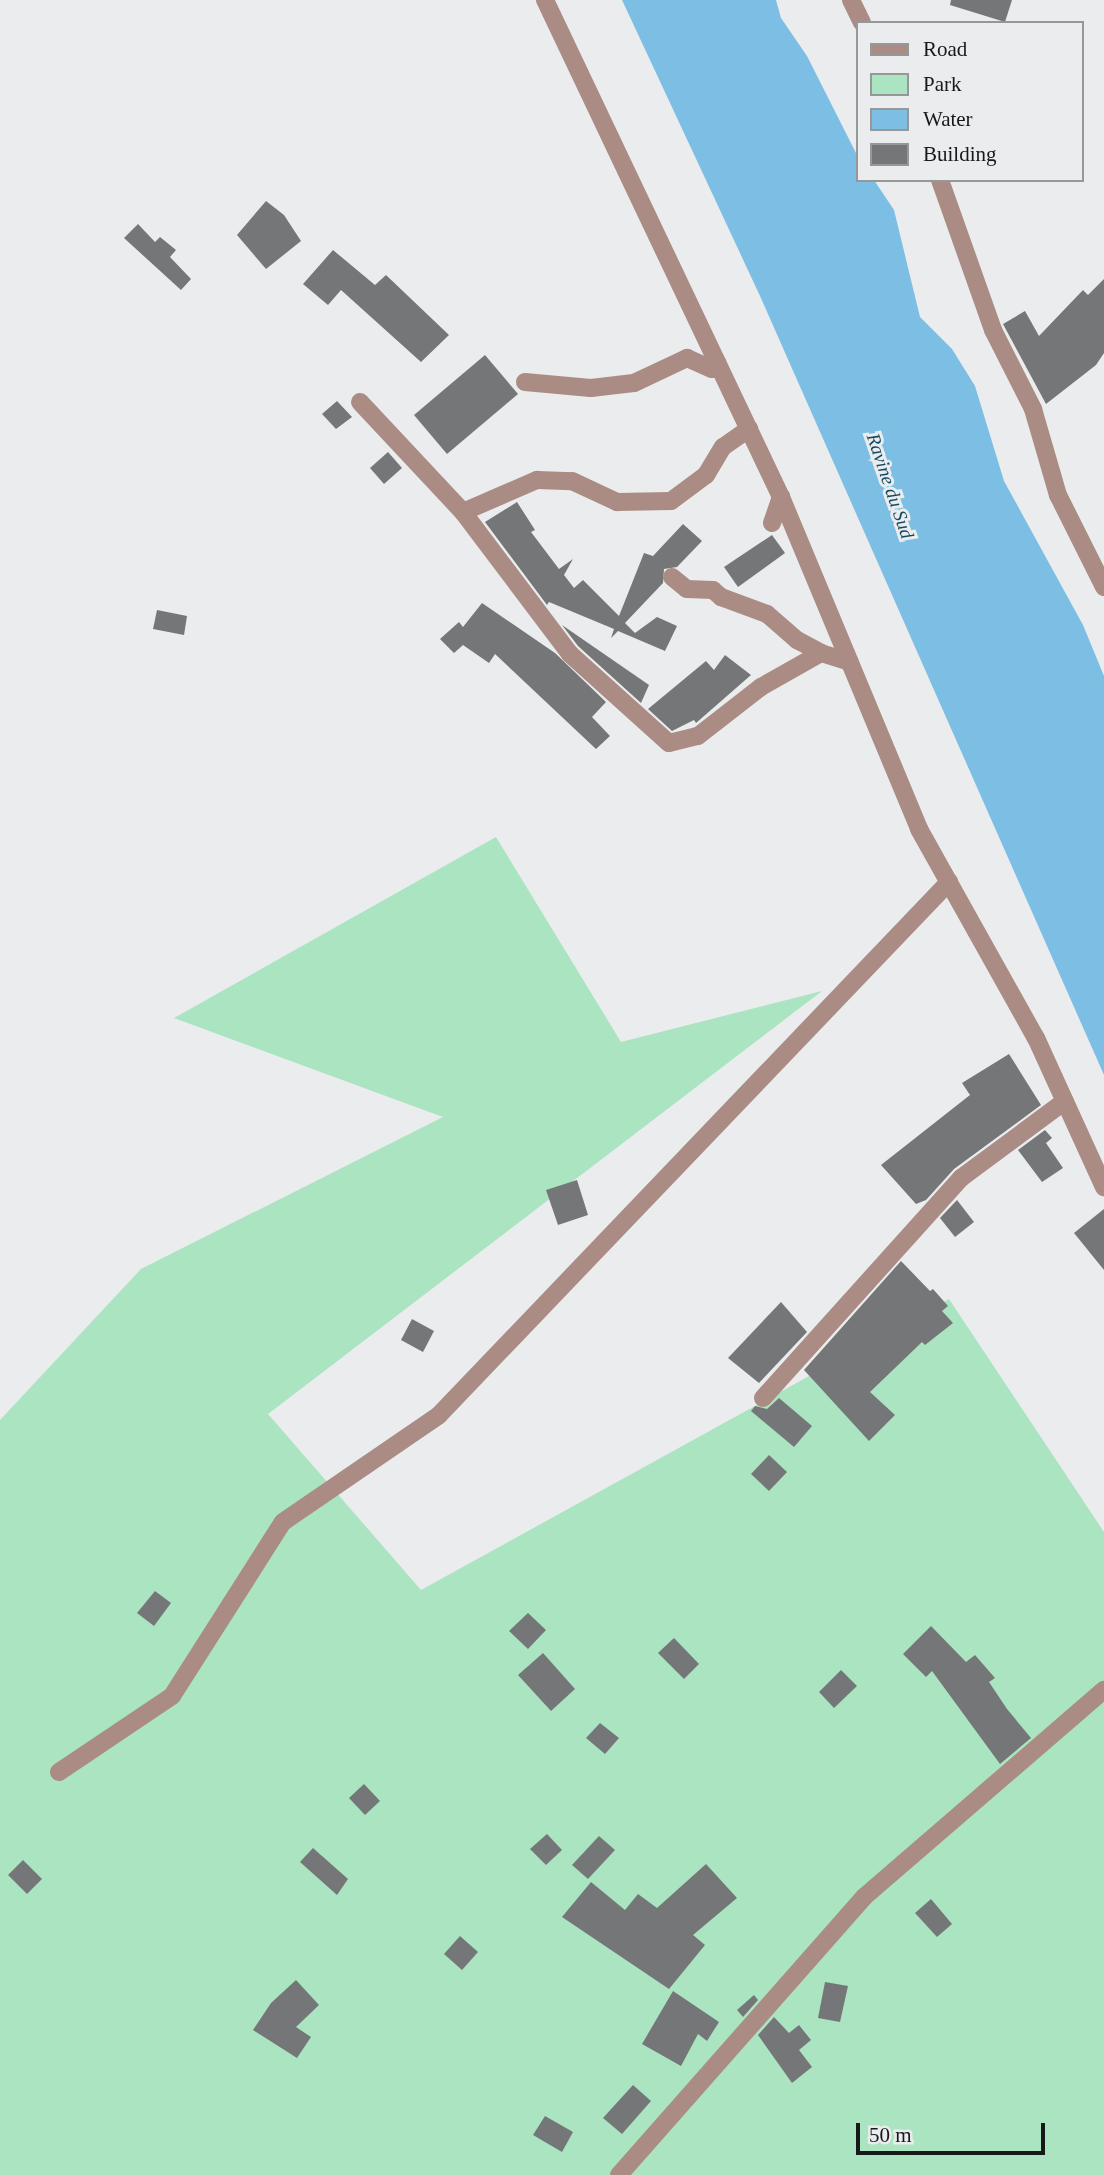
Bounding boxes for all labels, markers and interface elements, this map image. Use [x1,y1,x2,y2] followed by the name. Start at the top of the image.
[856,21,1083,182] legend
[923,37,967,61] text: Road
[923,72,962,96] text: Park
[923,107,973,131] text: Water
[923,142,997,166] text: Building
[861,430,919,542] water label: Ravine du Sud
[859,2108,1048,2152] scale bar
[869,2123,912,2147] text: 50 m

